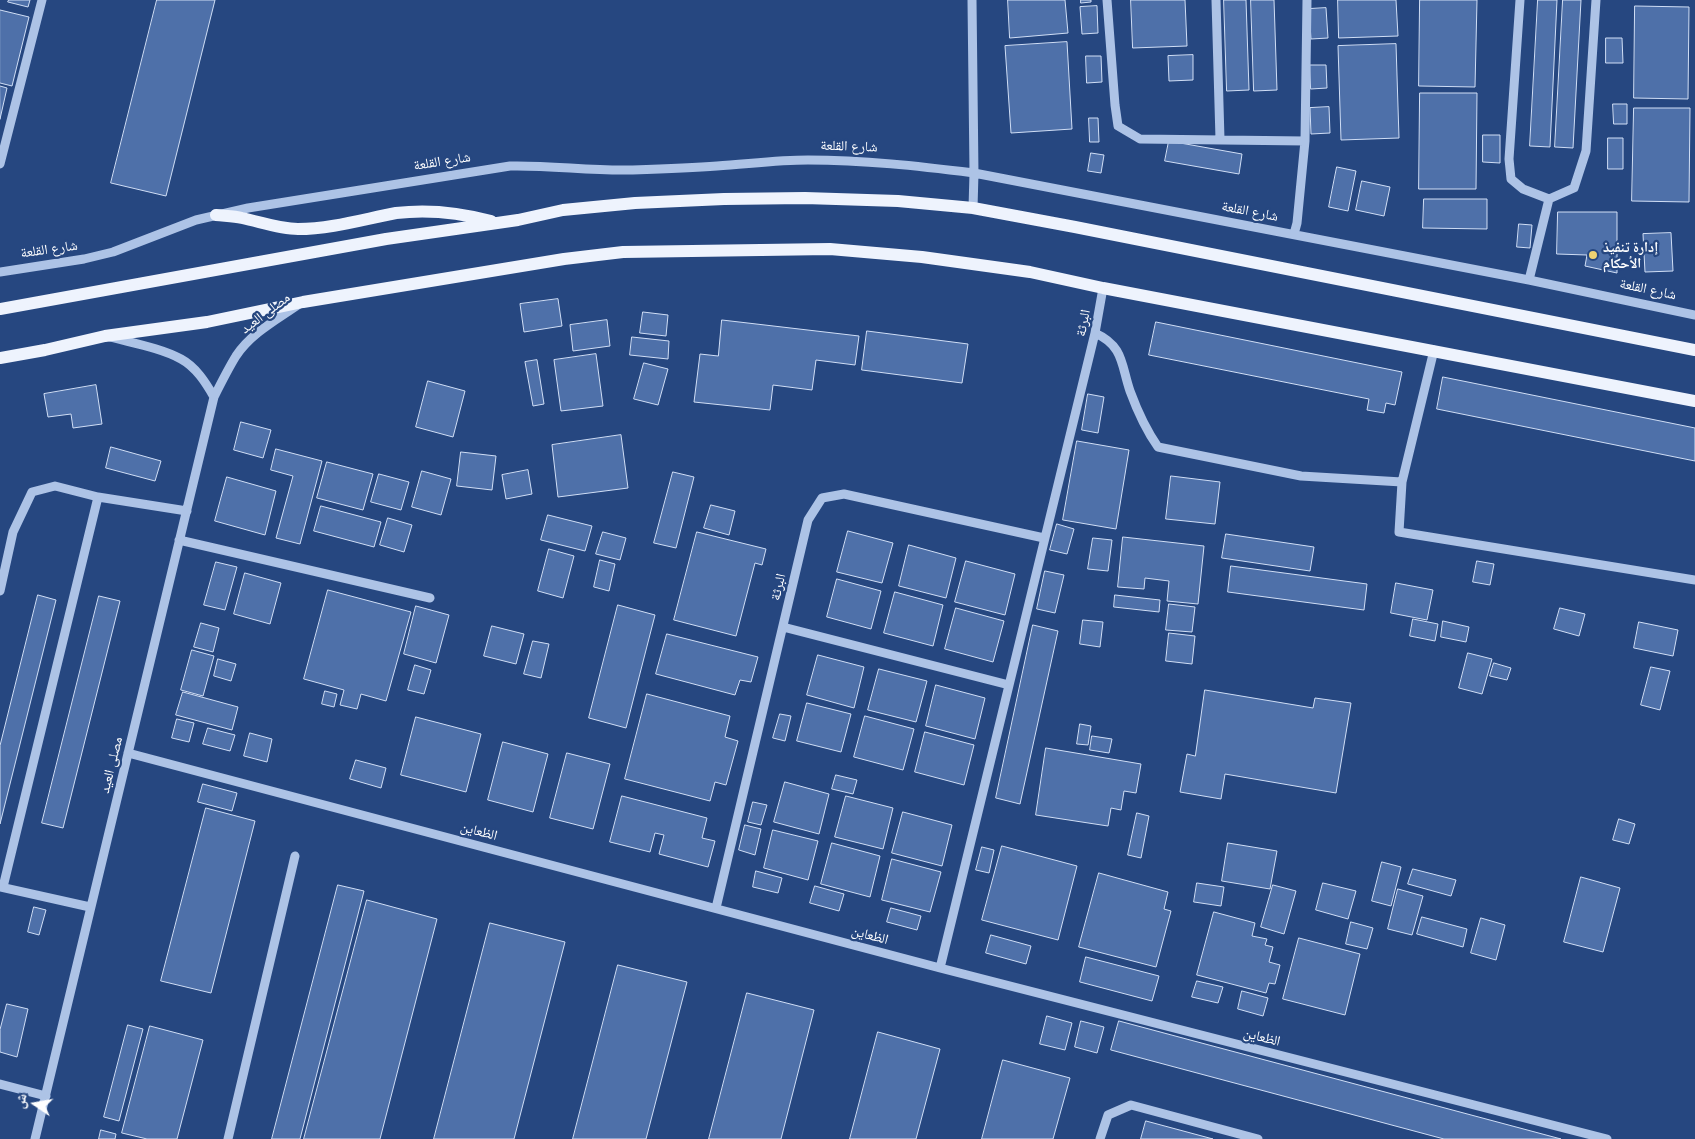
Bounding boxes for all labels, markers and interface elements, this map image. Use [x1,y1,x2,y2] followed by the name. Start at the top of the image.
[820,137,878,155] street label: شارع القلعة
[412,148,472,174] street label: شارع القلعة
[1220,197,1280,225] street label: شارع القلعة
[19,237,79,261] street label: شارع القلعة
[1603,239,1658,272] place label: إدارة تنفيذ الأحكام
[1587,249,1599,261] marker: إدارة تنفيذ الأحكام
[1618,275,1678,303] street label: شارع القلعة
[237,289,293,337] street label: مصلى العيد
[1072,308,1094,338] street label: البرثة
[767,572,789,602] street label: البرثة
[96,735,126,795] street label: مصلى العيد
[459,818,499,844] street label: الظعاين
[850,922,890,948] street label: الظعاين
[1242,1024,1282,1050] street label: الظعاين
[10,1079,60,1129] north arrow
[10,1092,30,1110] text: ش

